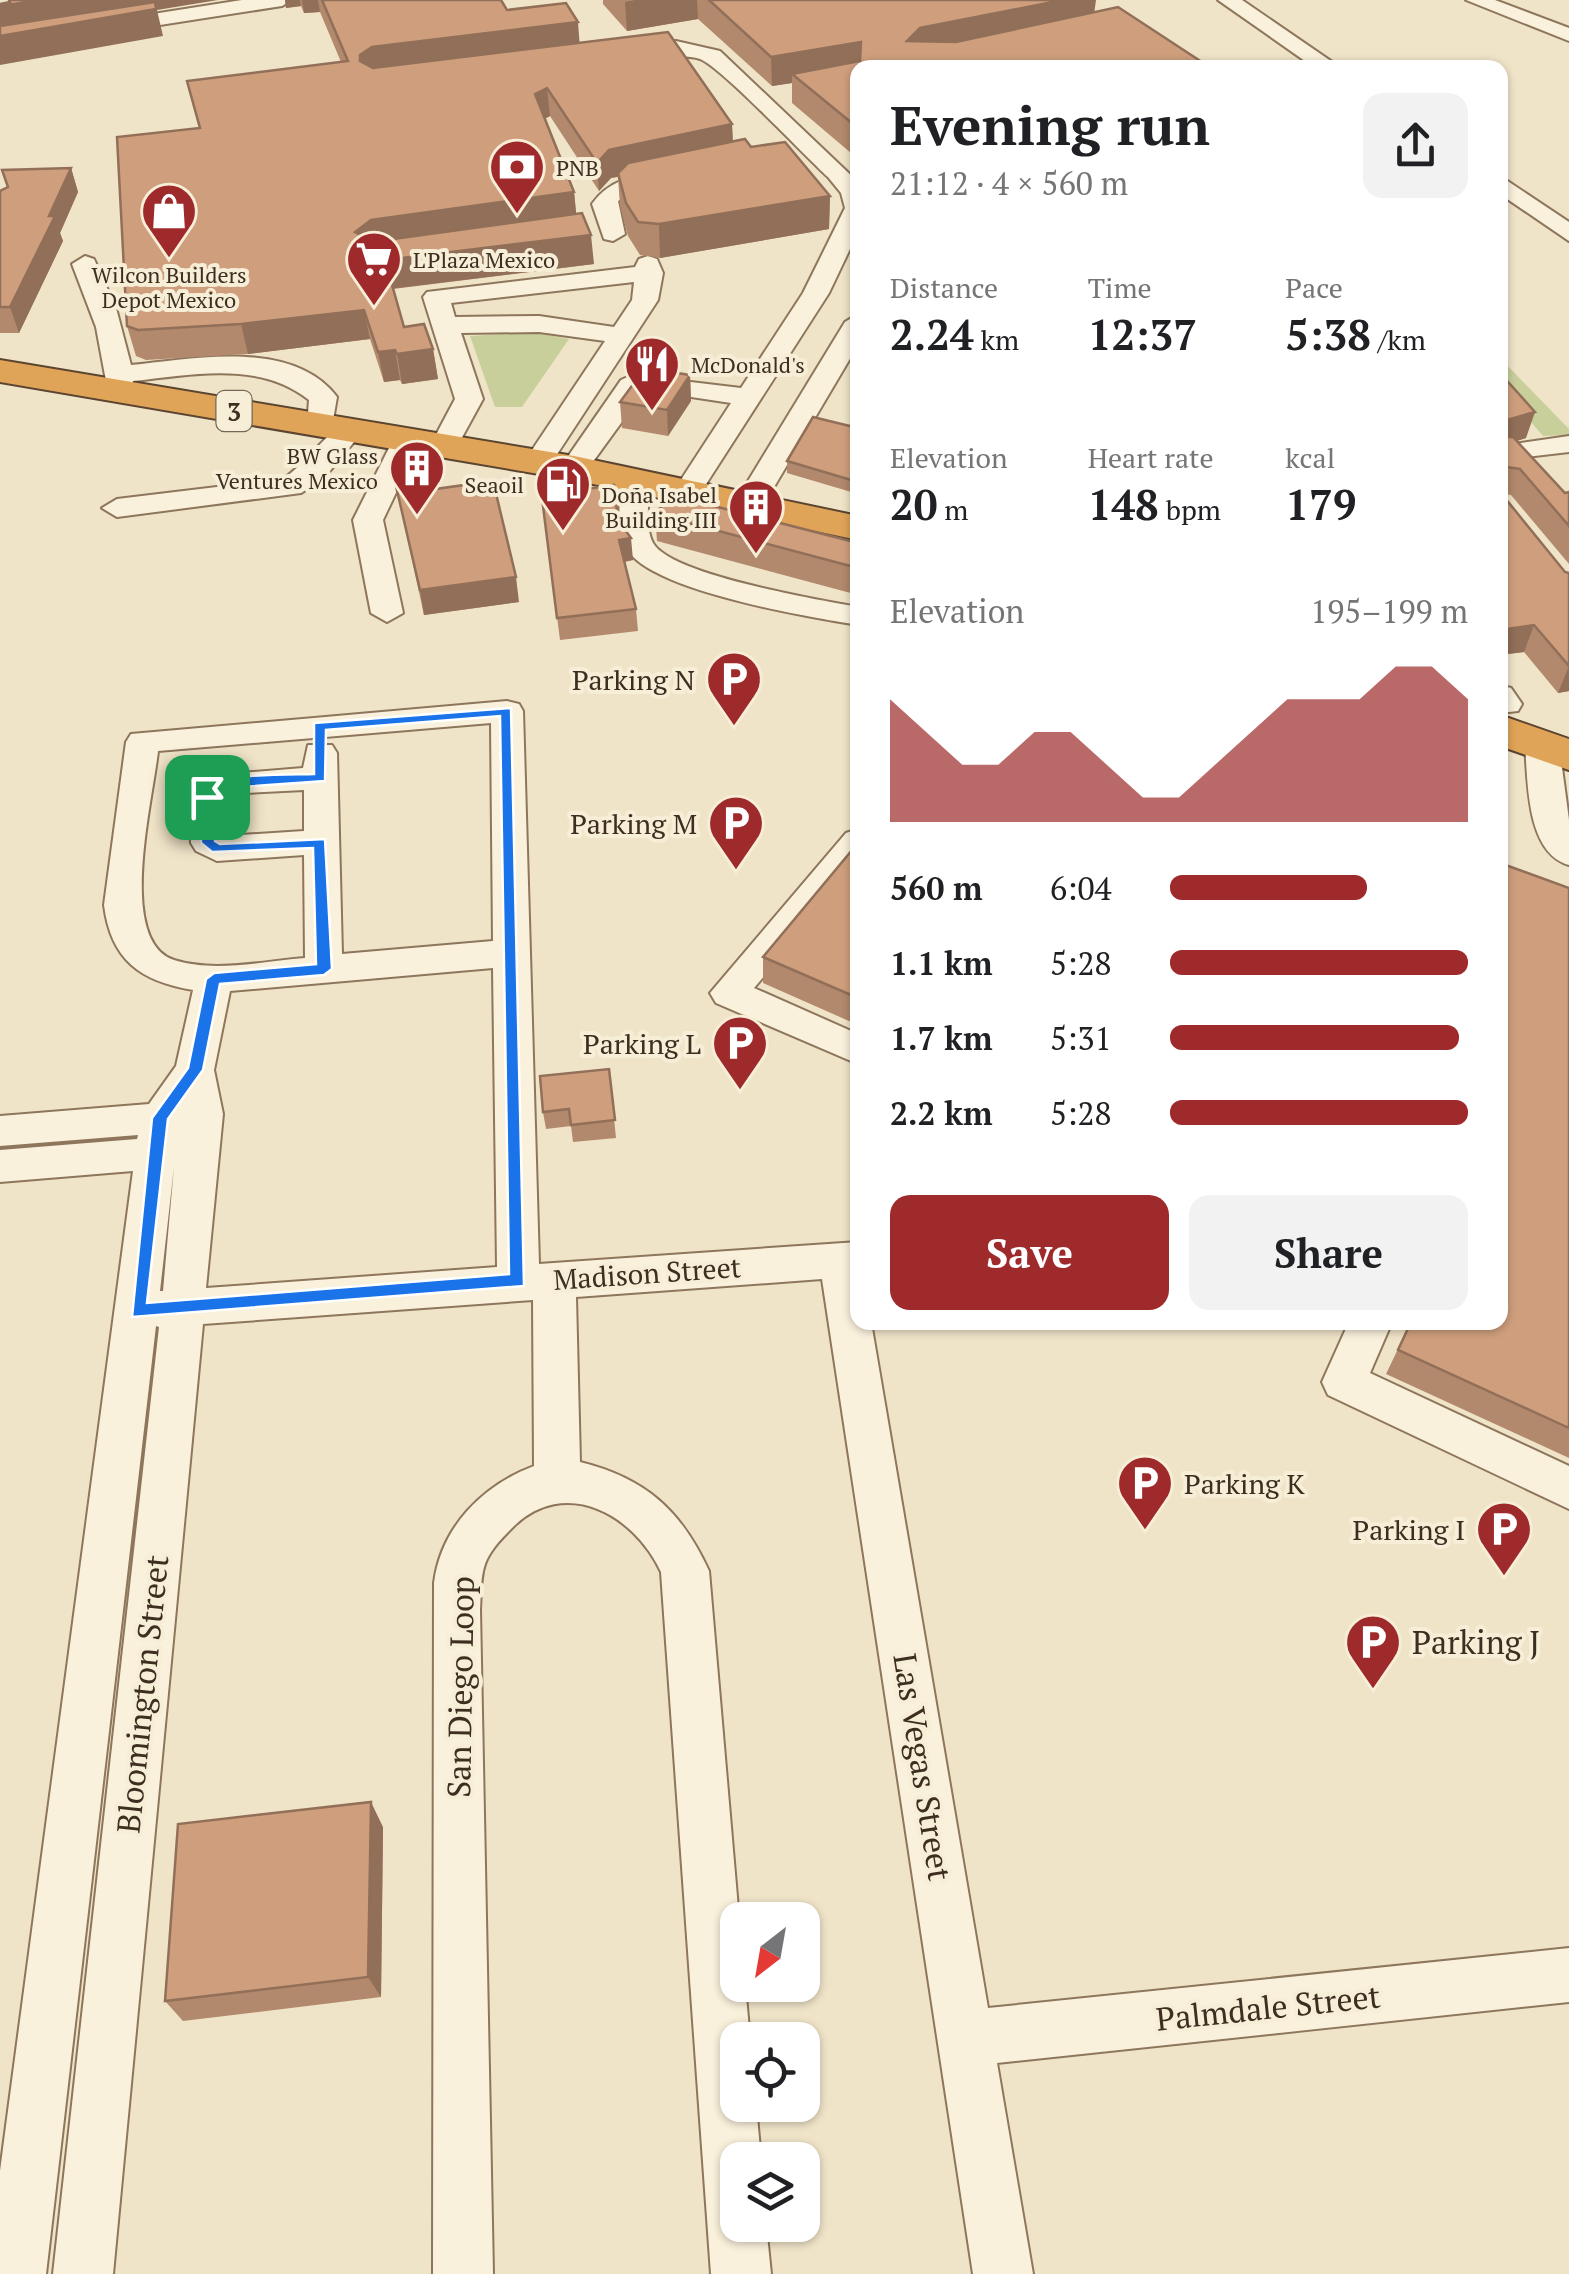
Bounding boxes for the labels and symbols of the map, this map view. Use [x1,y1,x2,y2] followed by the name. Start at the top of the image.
[487,137,547,216] bank icon: PNB
[556,153,599,182] place label: PNB
[139,181,199,260] shop icon: Wilcon Builders Depot Mexico
[344,229,404,308] supermarket icon: L'Plaza Mexico
[413,245,555,274] place label: L'Plaza Mexico
[92,260,246,314] place label: Wilcon Builders Depot Mexico
[622,334,682,413] restaurant icon: McDonald's
[691,350,805,379] place label: McDonald's
[216,391,252,431] road number: 3
[387,438,447,517] building icon: BW Glass Ventures Mexico
[216,441,378,495] place label: BW Glass Ventures Mexico
[533,454,593,533] fuel station icon: Seaoil
[465,470,524,499] place label: Seaoil
[726,477,786,556] building icon: Doña Isabel Building III
[602,480,717,534] place label: Doña Isabel Building III
[704,649,764,728] parking icon: Parking N
[572,661,695,698] place label: Parking N
[165,755,250,840] pin
[706,793,766,872] parking icon: Parking M
[570,805,697,842] place label: Parking M
[710,1013,770,1092] parking icon: Parking L
[583,1025,701,1062] place label: Parking L
[552,1248,743,1298] street label: Madison Street
[1115,1453,1175,1532] parking icon: Parking K
[1184,1465,1306,1502] place label: Parking K
[1474,1499,1534,1578] parking icon: Parking I
[1353,1511,1465,1548] place label: Parking I
[107,1553,178,1835] street label: Bloomington Street
[437,1576,483,1798] street label: San Diego Loop
[1343,1612,1403,1691] parking icon: Parking J
[1412,1621,1540,1663] place label: Parking J
[884,1650,962,1884] street label: Las Vegas Street
[720,1902,820,2002] north arrow
[1154,1974,1382,2040] street label: Palmdale Street

